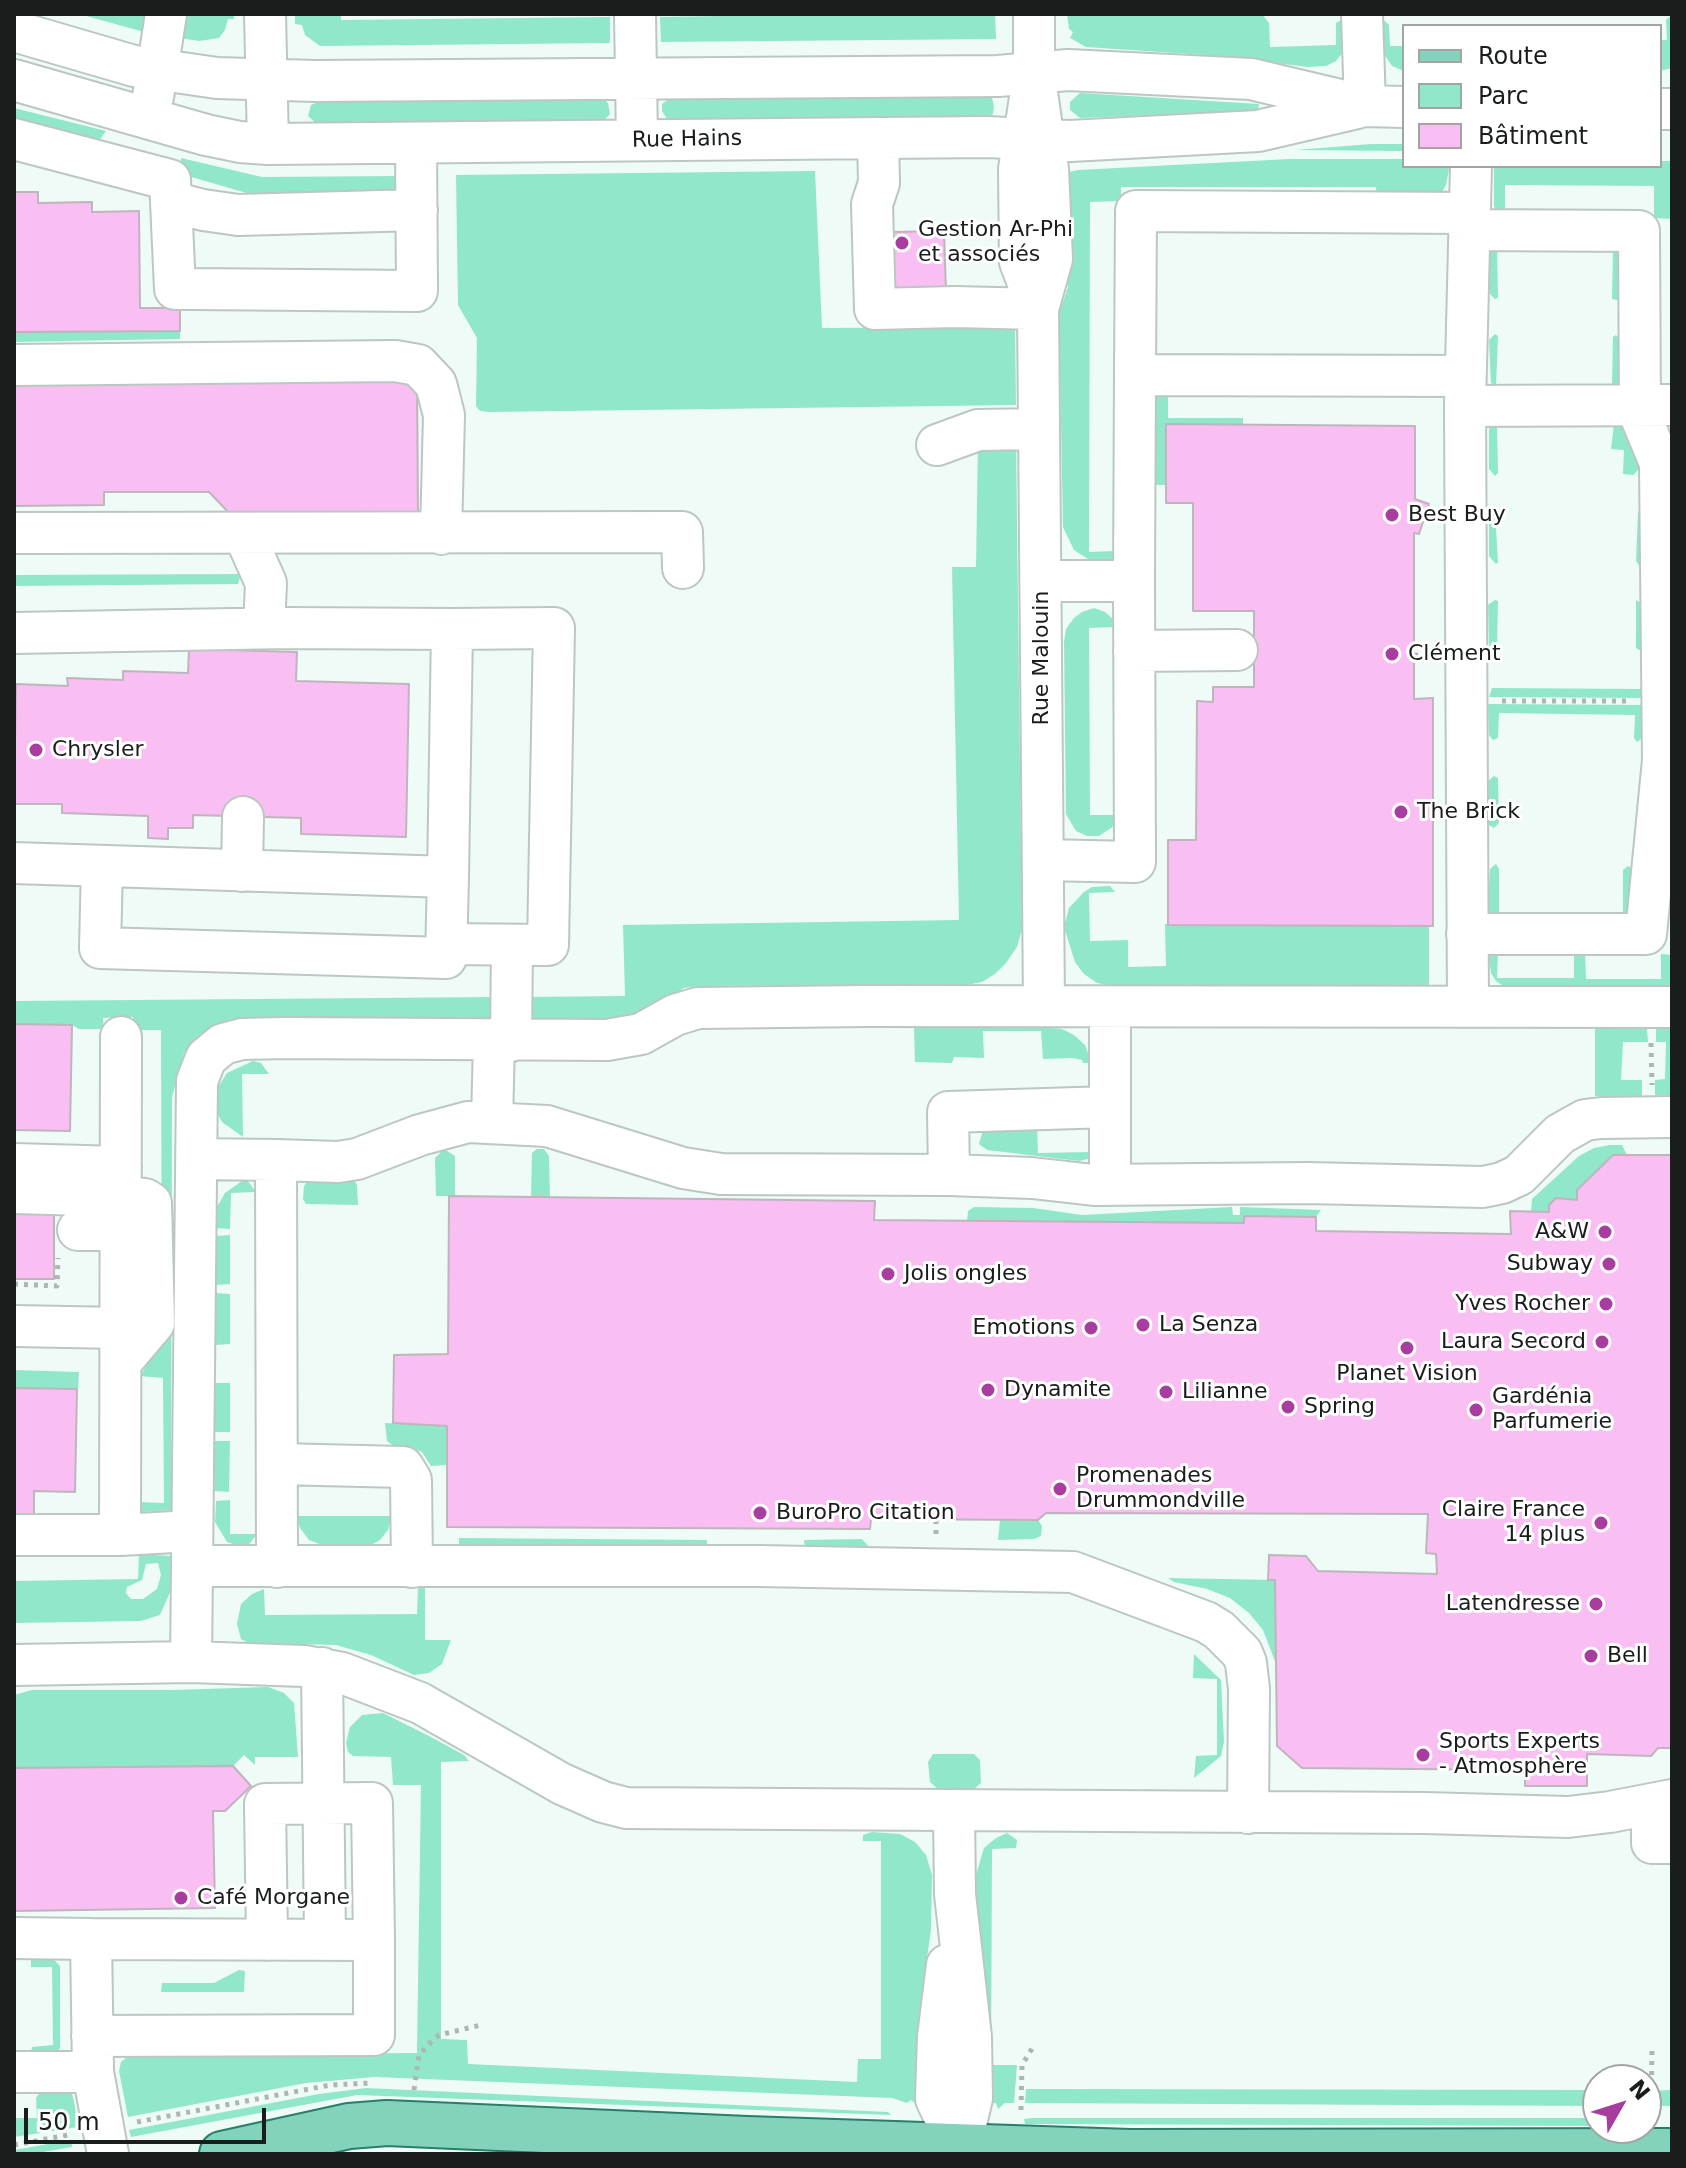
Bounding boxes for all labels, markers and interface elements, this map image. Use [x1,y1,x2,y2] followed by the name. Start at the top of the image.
[1402,24,1662,168] legend
[1478,42,1548,70] text: Route
[1478,82,1529,110] text: Parc
[1478,122,1588,150] text: Bâtiment
[632,126,742,154] street label: Rue Hains
[918,217,1073,268] place label: Gestion Ar-Phi et associés
[893,234,911,252] marker: Gestion Ar-Phi et associés
[1408,502,1506,528] place label: Best Buy
[1383,506,1401,524] marker: Best Buy
[1029,591,1055,725] street label: Rue Malouin
[1408,641,1501,667] place label: Clément
[1383,645,1401,663] marker: Clément
[52,737,144,763] place label: Chrysler
[27,741,45,759] marker: Chrysler
[1417,799,1520,825] place label: The Brick
[1392,803,1410,821] marker: The Brick
[1535,1219,1589,1245] place label: A&W
[1596,1223,1614,1241] marker: A&W
[1507,1251,1593,1277] place label: Subway
[1600,1255,1618,1273] marker: Subway
[904,1261,1027,1287] place label: Jolis ongles
[879,1265,897,1283] marker: Jolis ongles
[1455,1291,1590,1317] place label: Yves Rocher
[1597,1295,1615,1313] marker: Yves Rocher
[1159,1312,1258,1338] place label: La Senza
[973,1315,1075,1341] place label: Emotions
[1134,1316,1152,1334] marker: La Senza
[1082,1319,1100,1337] marker: Emotions
[1441,1329,1586,1355] place label: Laura Secord
[1593,1333,1611,1351] marker: Laura Secord
[1398,1339,1416,1357] marker: Planet Vision
[1336,1361,1478,1387] place label: Planet Vision
[1004,1377,1111,1403] place label: Dynamite
[1182,1379,1267,1405] place label: Lilianne
[979,1381,997,1399] marker: Dynamite
[1157,1383,1175,1401] marker: Lilianne
[1492,1384,1612,1436] place label: Gardénia Parfumerie
[1304,1394,1375,1420] place label: Spring
[1279,1398,1297,1416] marker: Spring
[1467,1401,1485,1419] marker: Gardénia Parfumerie
[1076,1463,1245,1514] place label: Promenades Drummondville
[1051,1480,1069,1498] marker: Promenades Drummondville
[1442,1497,1585,1548] place label: Claire France 14 plus
[776,1500,955,1526] place label: BuroPro Citation
[751,1504,769,1522] marker: BuroPro Citation
[1592,1514,1610,1532] marker: Claire France 14 plus
[1446,1591,1580,1617] place label: Latendresse
[1587,1595,1605,1613] marker: Latendresse
[1607,1643,1648,1669] place label: Bell
[1582,1647,1600,1665] marker: Bell
[1439,1729,1600,1780] place label: Sports Experts - Atmosphère
[1414,1746,1432,1764] marker: Sports Experts - Atmosphère
[197,1885,350,1911] place label: Café Morgane
[172,1889,190,1907] marker: Café Morgane
[1582,2064,1662,2144] north arrow
[1624,2075,1655,2105] text: N
[28,2092,270,2142] scale bar
[38,2108,100,2136] text: 50 m

